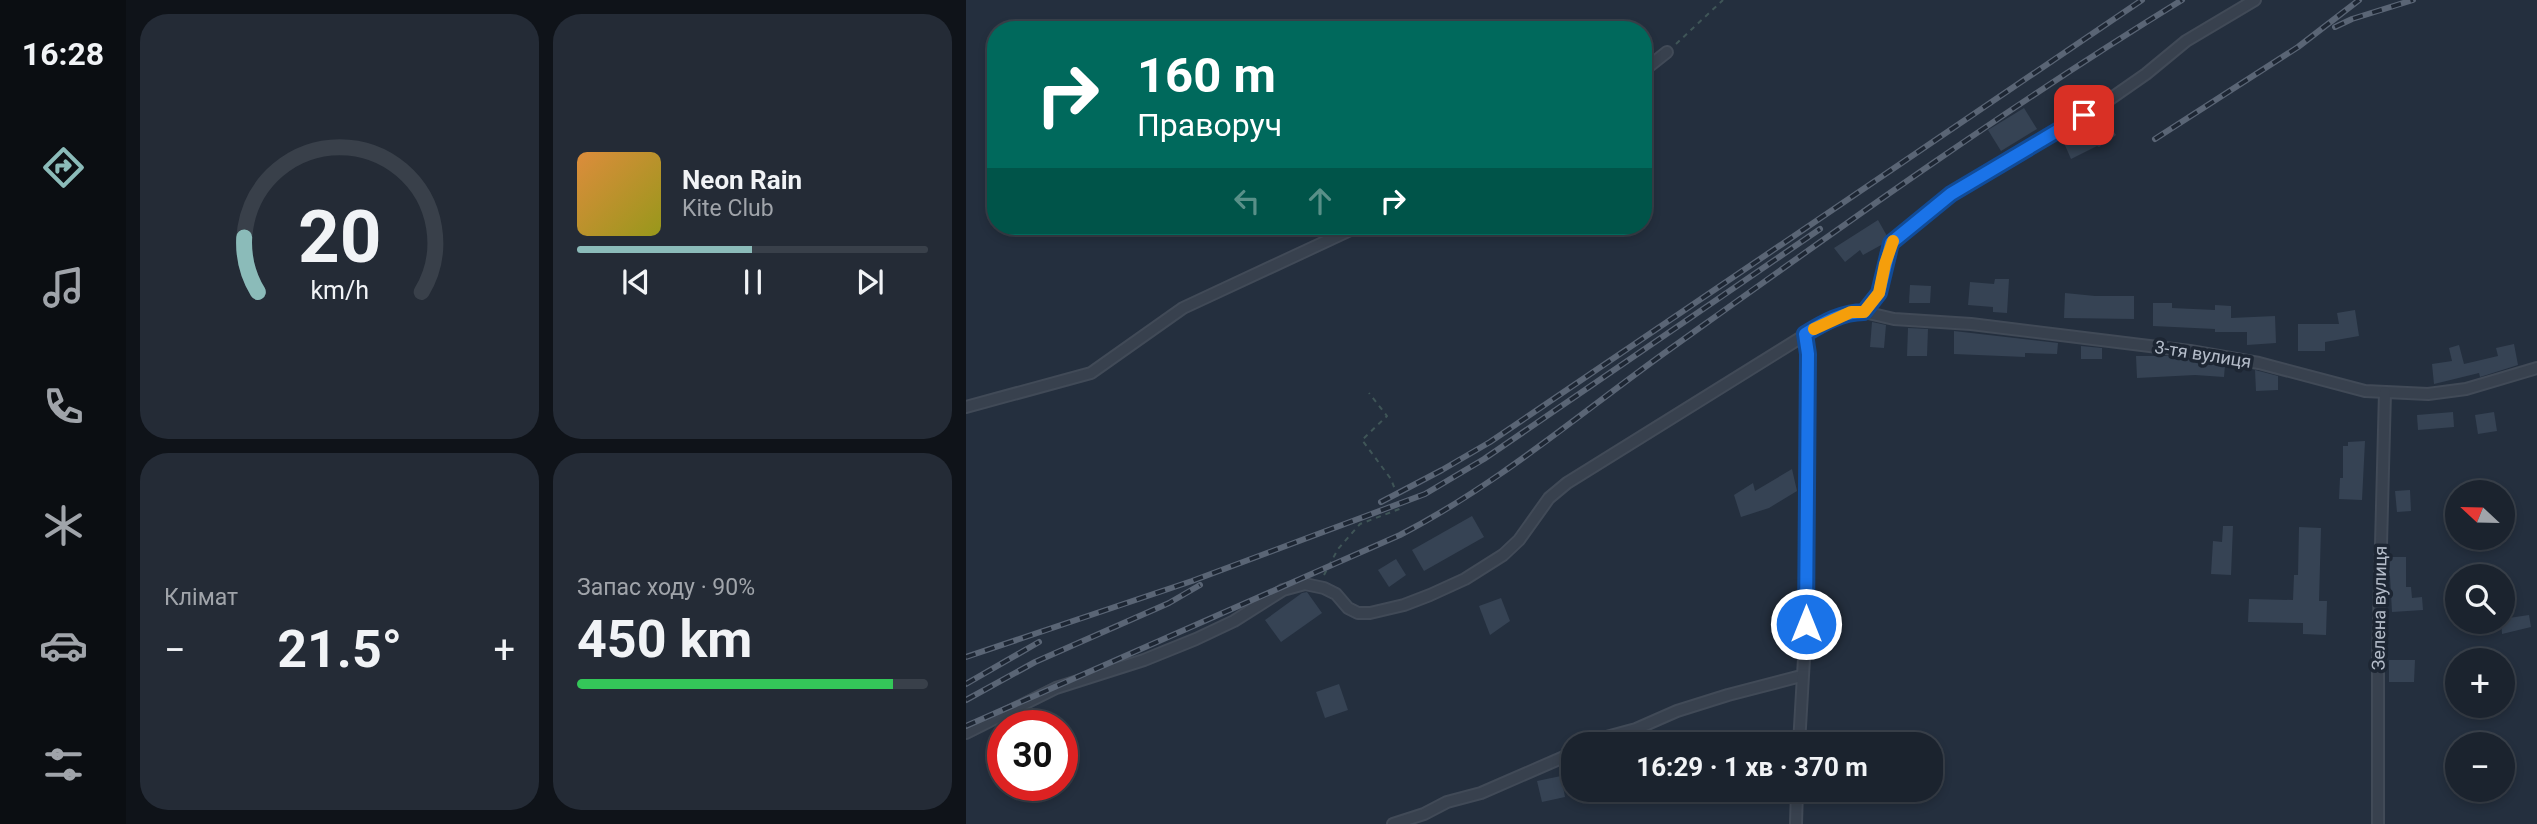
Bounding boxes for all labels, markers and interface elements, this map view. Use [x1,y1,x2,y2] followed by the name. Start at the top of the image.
[22,35,104,73] text: 16:28
[1137,47,1276,104] text: 160 m
[1022,49,1113,140] icon: right
[2054,85,2114,145] pin
[2065,96,2103,134] icon: arrive
[1137,106,1282,144] text: Праворуч
[39,143,88,192] icon: directions
[682,165,802,195] text: Neon Rain
[1228,182,1266,220] icon: left
[1301,182,1339,220] icon: ahead
[1374,182,1412,220] icon: right
[298,195,381,281] text: 20
[682,195,774,222] text: Kite Club
[39,263,88,312] icon: music
[617,263,655,301] icon: previous
[734,263,772,301] icon: pause
[851,263,889,301] icon: next
[310,276,369,305] text: km/h
[2153,336,2253,372] street label: 3-тя вулиця
[39,382,88,431] icon: phone
[2445,480,2515,550] north arrow
[2445,480,2515,802] map controls
[39,501,88,550] icon: climate
[2367,546,2391,670] street label: Зелена вулиця
[2445,564,2515,634] button: search
[577,574,755,601] text: Запас ходу · 90%
[164,584,238,611] text: Клімат
[1769,587,1843,661] position arrow
[577,609,752,670] text: 450 km
[277,619,402,680] text: 21.5°
[39,621,88,670] icon: car
[164,628,186,672] text: −
[493,628,515,672] text: +
[2445,648,2515,718] button: +
[987,710,1078,801] speed limit sign: 30
[2445,732,2515,802] button: −
[39,740,88,789] icon: filters
[1636,752,1868,782] text: 16:29 · 1 хв · 370 m

